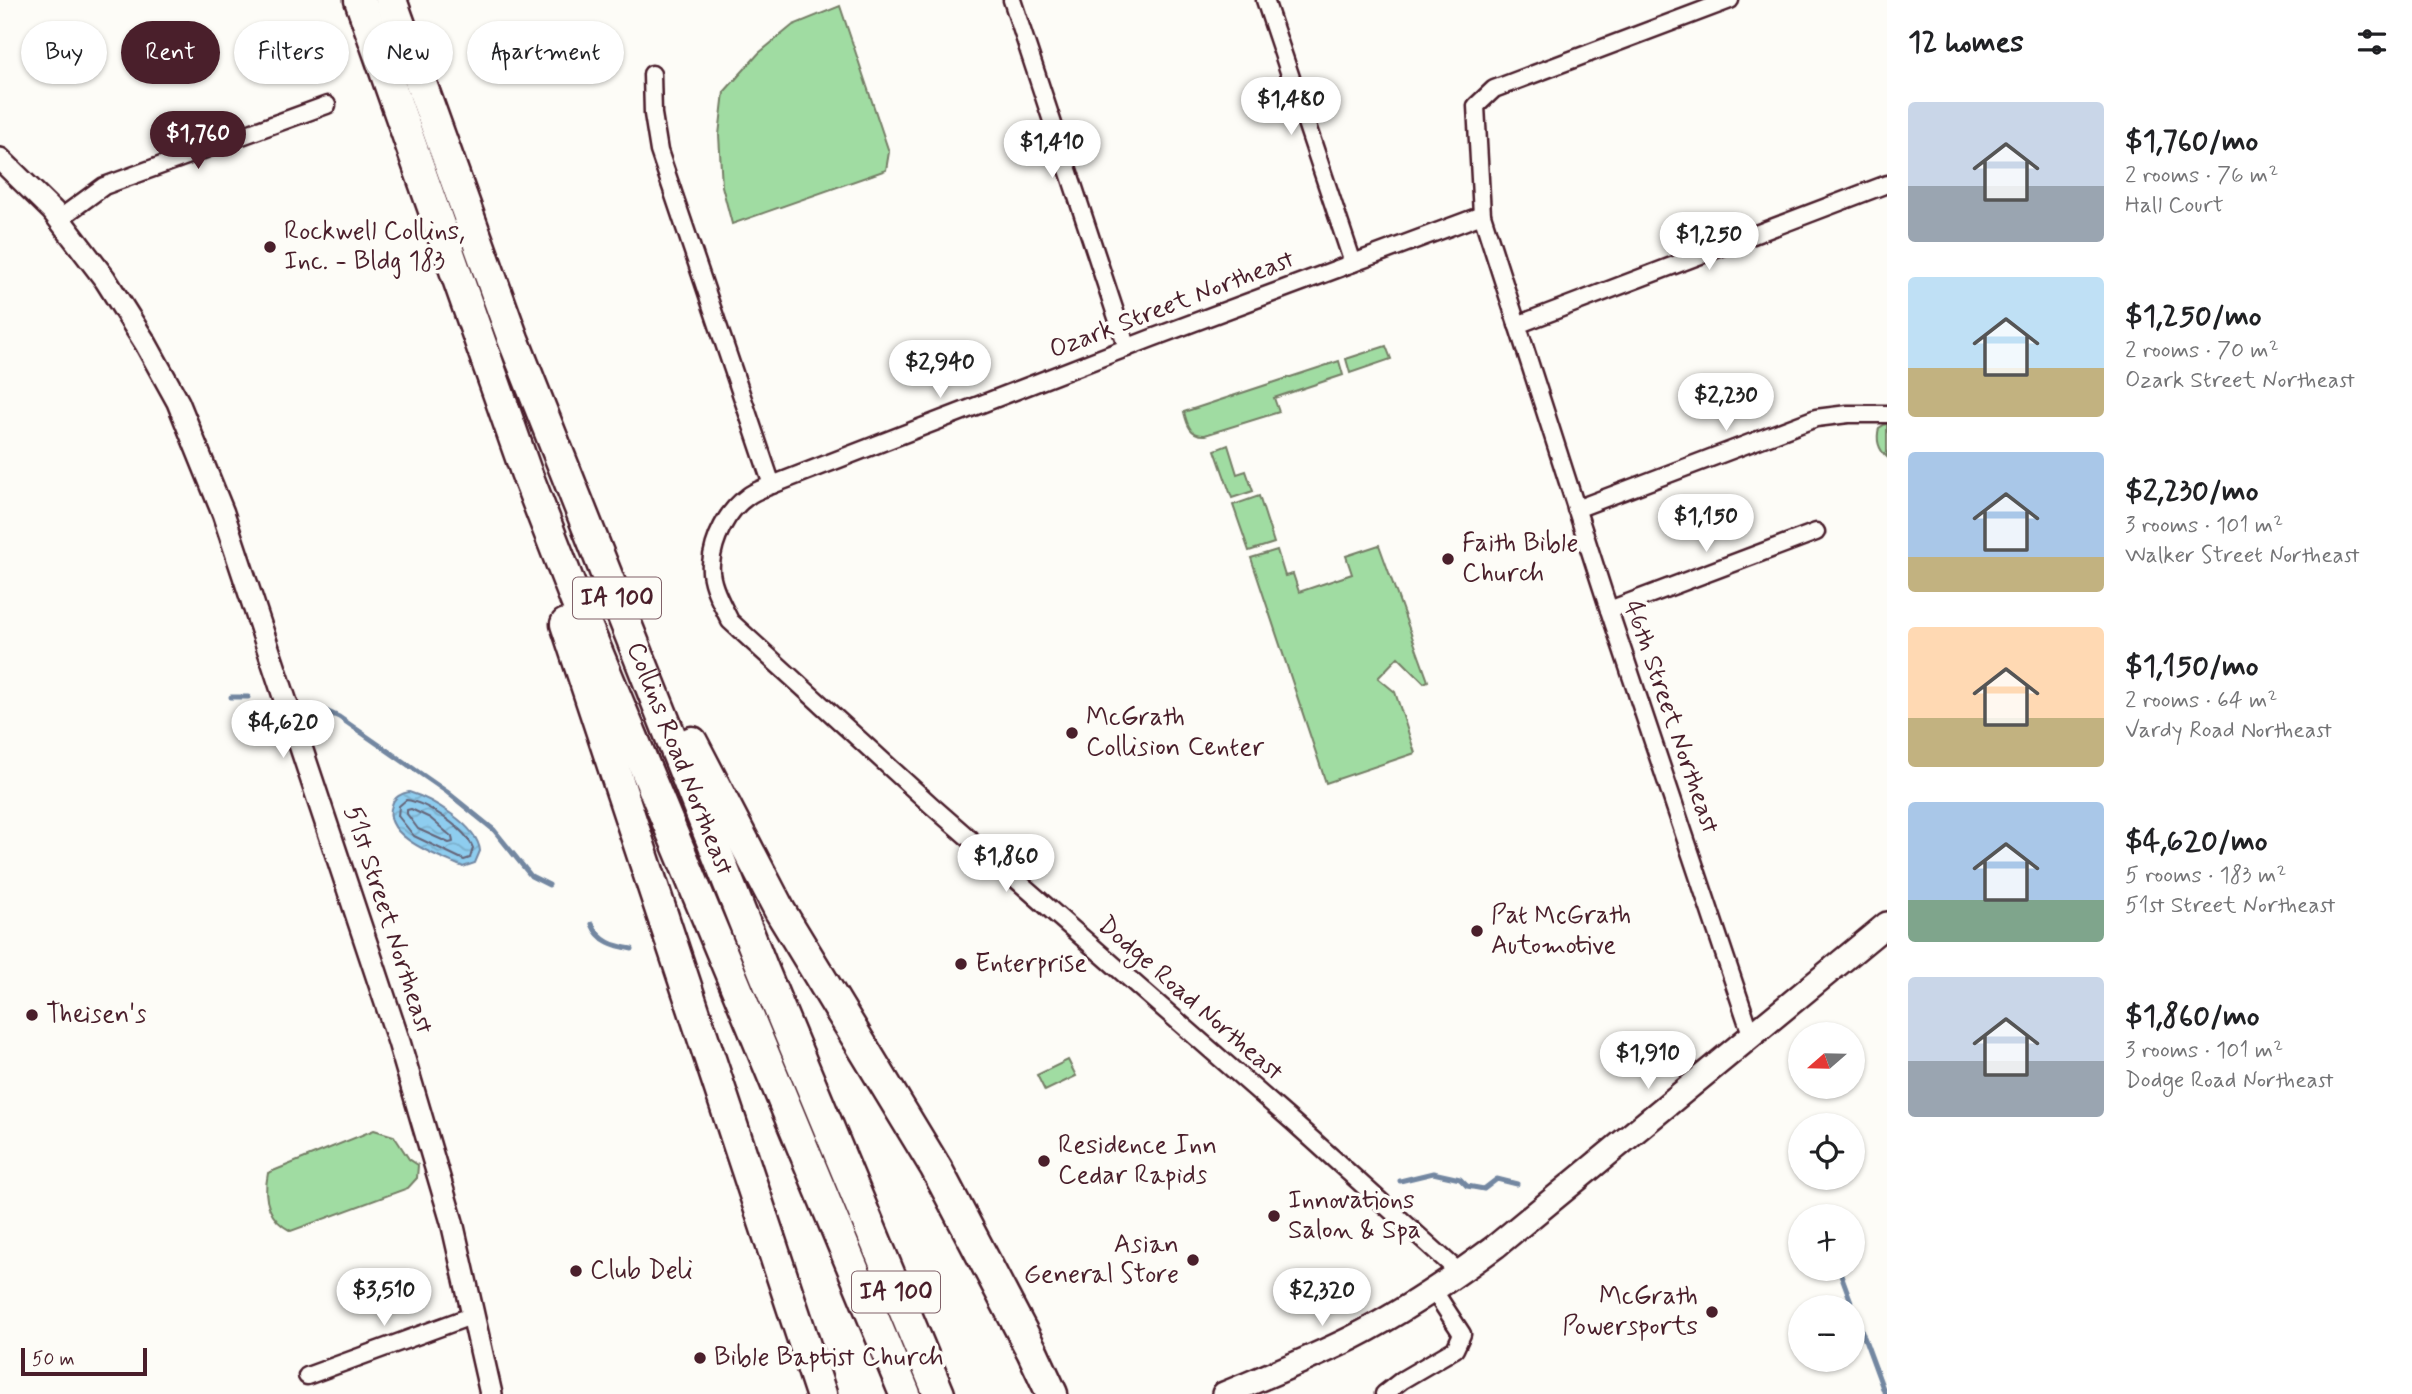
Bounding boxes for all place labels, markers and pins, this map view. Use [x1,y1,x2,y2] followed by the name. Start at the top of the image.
[1234,78,1348,137] pin: $1,480
[141,111,255,171] pin: $1,760
[995,120,1109,180] pin: $1,410
[1652,212,1766,272] pin: $1,250
[284,215,465,279] place label: Rockwell Collins, Inc. - Bldg 183
[262,239,278,255] marker: Rockwell Collins, Inc. - Bldg 183
[883,340,997,400] pin: $2,940
[1669,374,1783,433] pin: $2,230
[1649,494,1763,554] pin: $1,150
[1462,527,1579,591] place label: Faith Bible Church
[1440,551,1456,567] marker: Faith Bible Church
[226,700,340,760] pin: $4,620
[1086,701,1265,765] place label: McGrath Collision Center
[1064,725,1080,741] marker: McGrath Collision Center
[949,834,1063,894] pin: $1,860
[1491,899,1631,963] place label: Pat McGrath Automotive
[1469,923,1485,939] marker: Pat McGrath Automotive
[975,947,1087,981] place label: Enterprise
[953,956,969,972] marker: Enterprise
[46,998,147,1032] place label: Theisen's
[24,1007,40,1023] marker: Theisen's
[1591,1032,1705,1091] pin: $1,910
[1058,1129,1217,1193] place label: Residence Inn Cedar Rapids
[1036,1153,1052,1169] marker: Residence Inn Cedar Rapids
[1288,1184,1421,1248] place label: Innovations Salon & Spa
[1266,1208,1282,1224] marker: Innovations Salon & Spa
[1024,1228,1179,1292] place label: Asian General Store
[1185,1252,1201,1268] marker: Asian General Store
[590,1254,693,1288] place label: Club Deli
[568,1263,584,1279] marker: Club Deli
[327,1268,441,1328] pin: $3,510
[1265,1268,1379,1328] pin: $2,320
[1562,1280,1698,1344] place label: McGrath Powersports
[1704,1304,1720,1320] marker: McGrath Powersports
[714,1341,944,1375] place label: Bible Baptist Church
[692,1350,708,1366] marker: Bible Baptist Church

